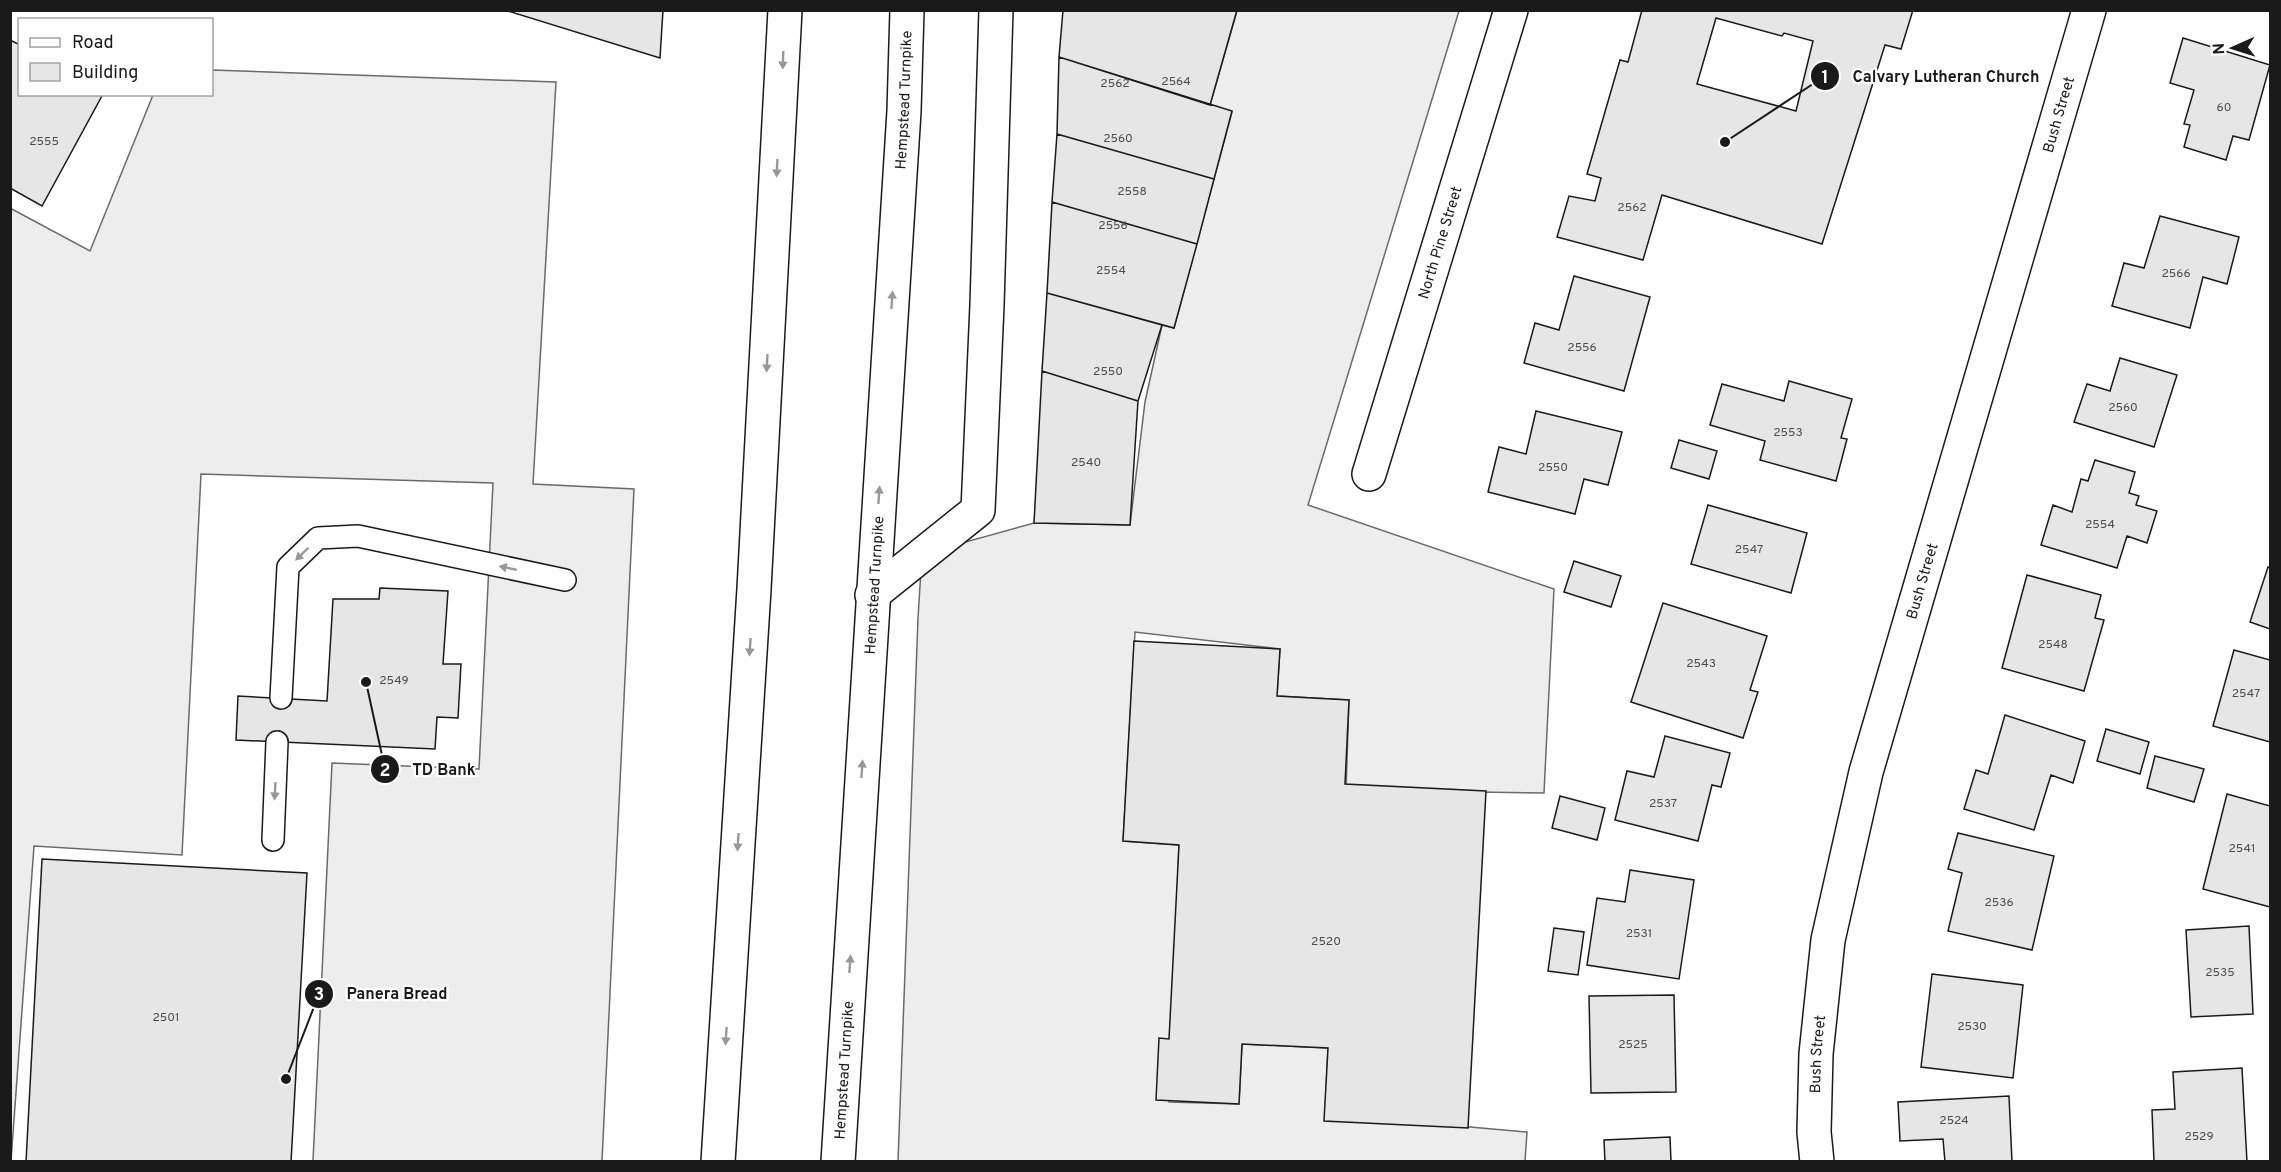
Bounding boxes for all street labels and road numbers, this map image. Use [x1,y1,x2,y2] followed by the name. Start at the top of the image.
[892,30,917,170] street label: Hempstead Turnpike
[2040,75,2080,155] street label: Bush Street
[1415,184,1467,302] street label: North Pine Street
[862,515,890,655] street label: Hempstead Turnpike
[1903,541,1943,622] street label: Bush Street
[831,1000,859,1140] street label: Hempstead Turnpike
[1807,1014,1831,1094] street label: Bush Street

